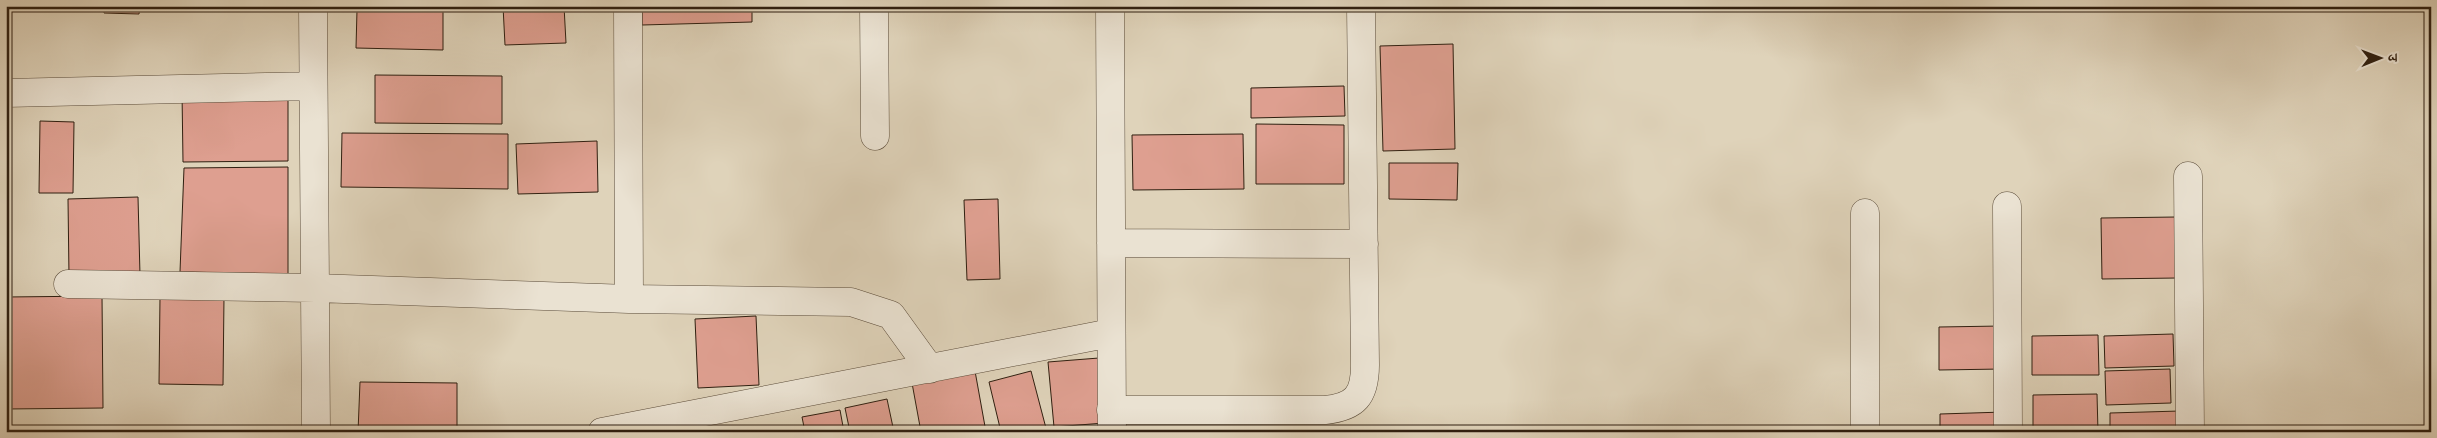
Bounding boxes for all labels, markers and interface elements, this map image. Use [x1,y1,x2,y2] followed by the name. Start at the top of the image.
[2354,32,2404,82] north arrow
[2385,53,2399,62] text: उ

